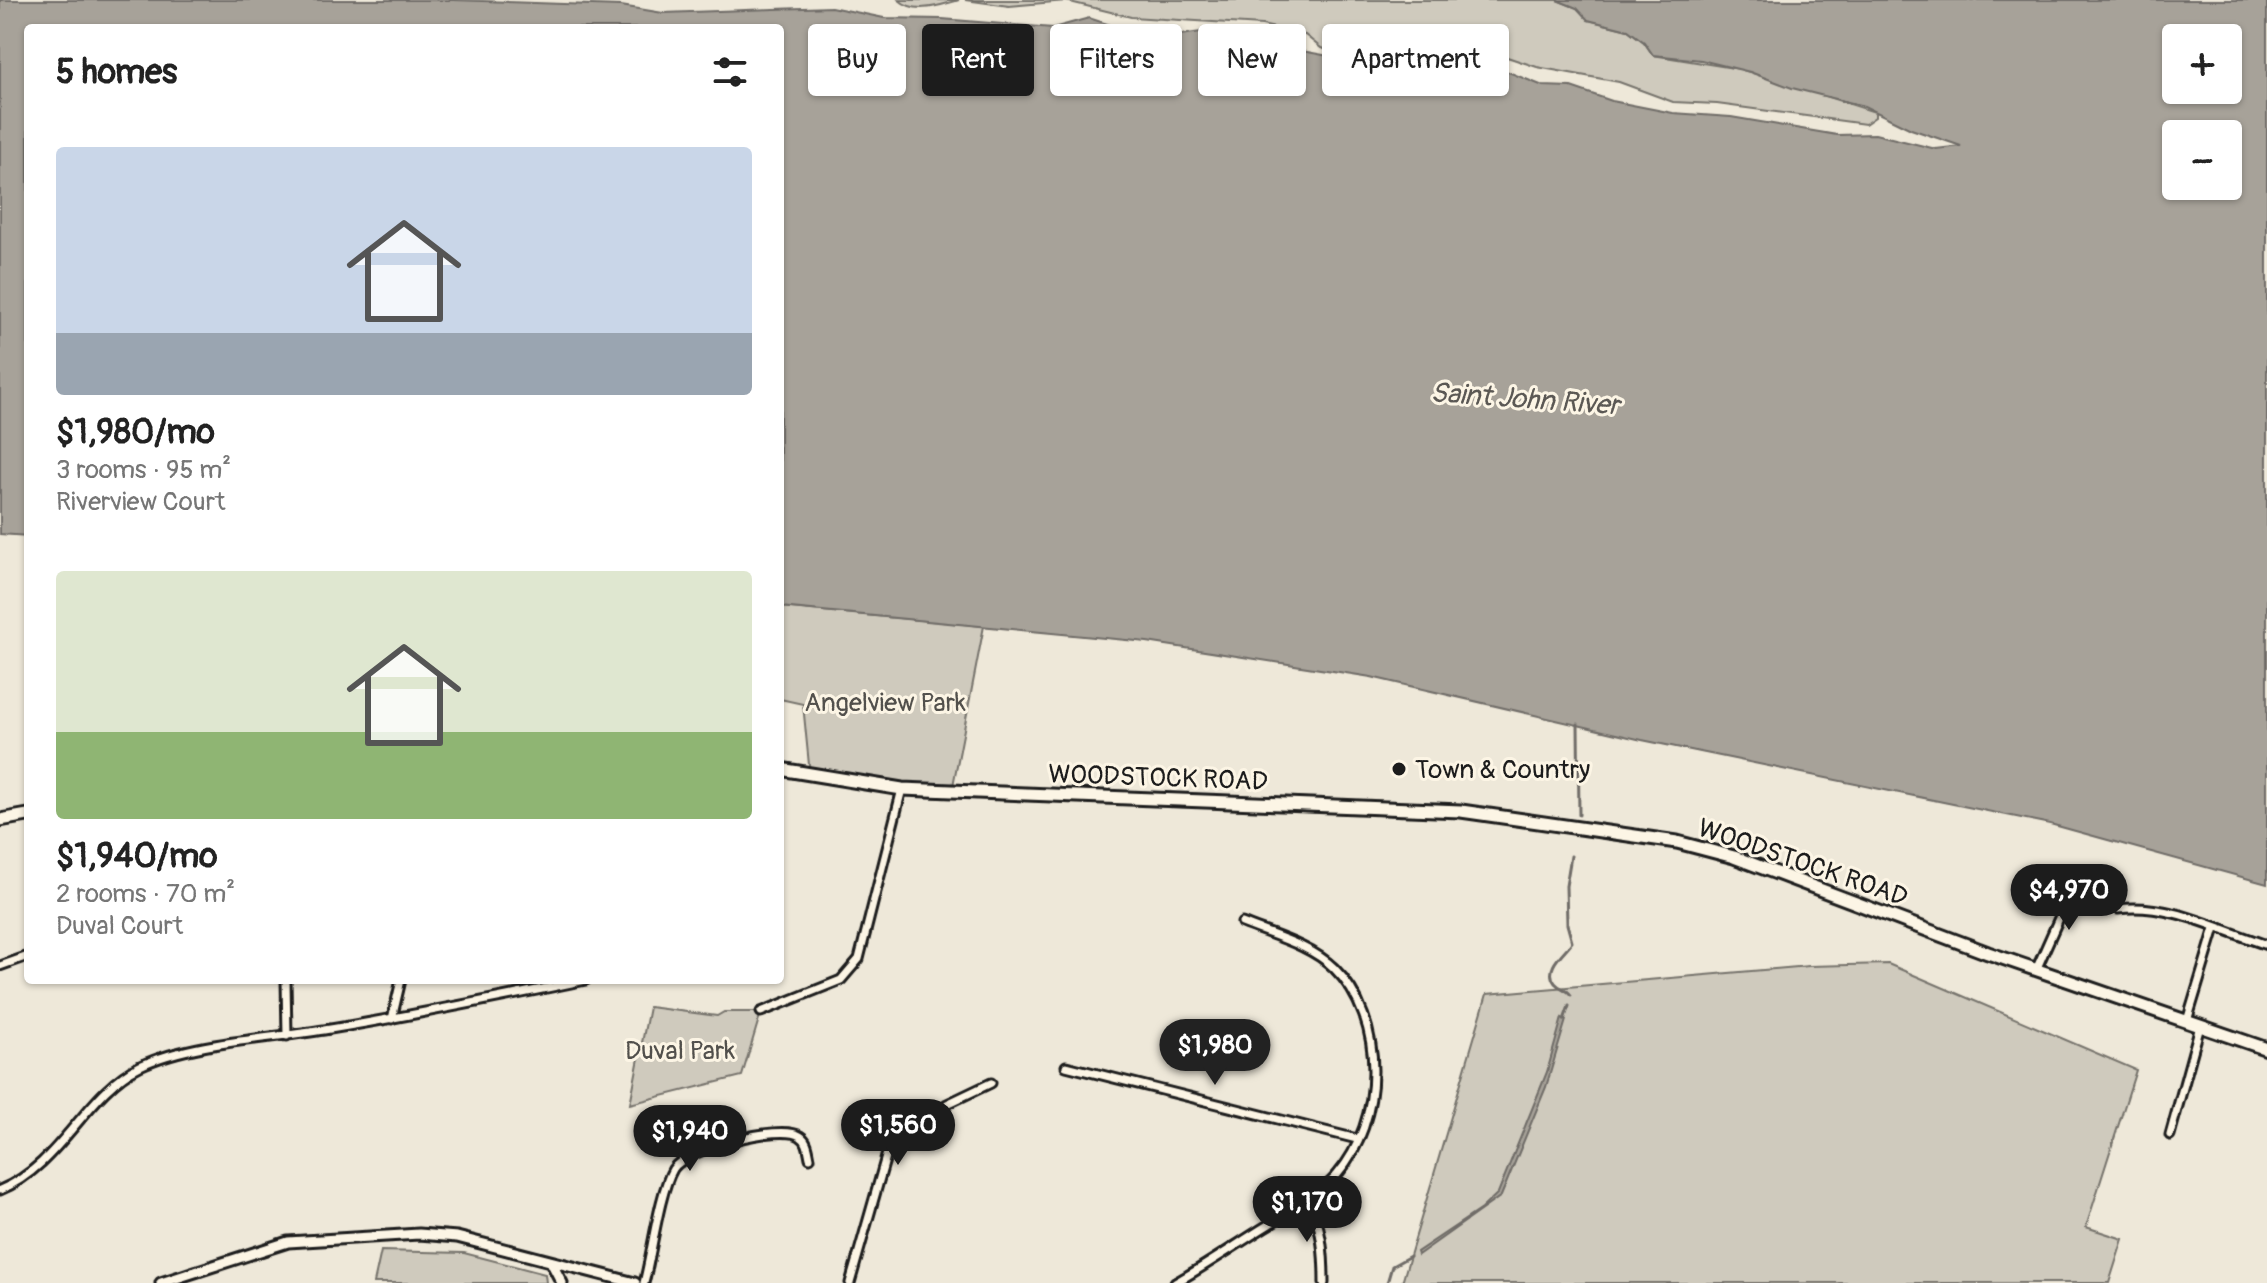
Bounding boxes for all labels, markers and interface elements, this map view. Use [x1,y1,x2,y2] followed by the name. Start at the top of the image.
[808,24,906,96] chip: Buy
[922,24,1034,96] chip: Rent
[1050,24,1182,96] chip: Filters
[1198,24,1306,96] chip: New
[1322,24,1509,96] chip: Apartment
[2162,24,2242,200] map controls
[2162,24,2242,104] button: +
[708,50,752,94] icon: filters
[56,51,177,94] text: 5 homes
[2162,120,2242,200] button: −
[332,199,476,343] icon: home
[1429,375,1623,424] water label: Saint John River
[56,411,215,454] text: $1,980/mo
[56,454,231,486] text: 3 rooms · 95 m²
[56,486,225,518] text: Riverview Court
[332,623,476,767] icon: home
[804,687,966,719] park label: Angelview Park
[1415,754,1590,786] place label: Town & Country
[1048,758,1268,798] street label: WOODSTOCK ROAD
[1390,760,1408,778] marker: Town & Country
[1694,812,1912,914] street label: WOODSTOCK ROAD
[56,835,217,878] text: $1,940/mo
[2004,864,2134,932] pin: $4,970
[2029,874,2109,906] text: $4,970
[56,878,235,910] text: 2 rooms · 70 m²
[56,910,183,942] text: Duval Court
[1150,1019,1280,1087] pin: $1,980
[1177,1029,1253,1061] text: $1,980
[625,1035,735,1067] park label: Duval Park
[833,1099,963,1167] pin: $1,560
[625,1105,755,1173] pin: $1,940
[859,1109,937,1141] text: $1,560
[651,1115,729,1147] text: $1,940
[1242,1176,1372,1244] pin: $1,170
[1271,1186,1343,1218] text: $1,170

